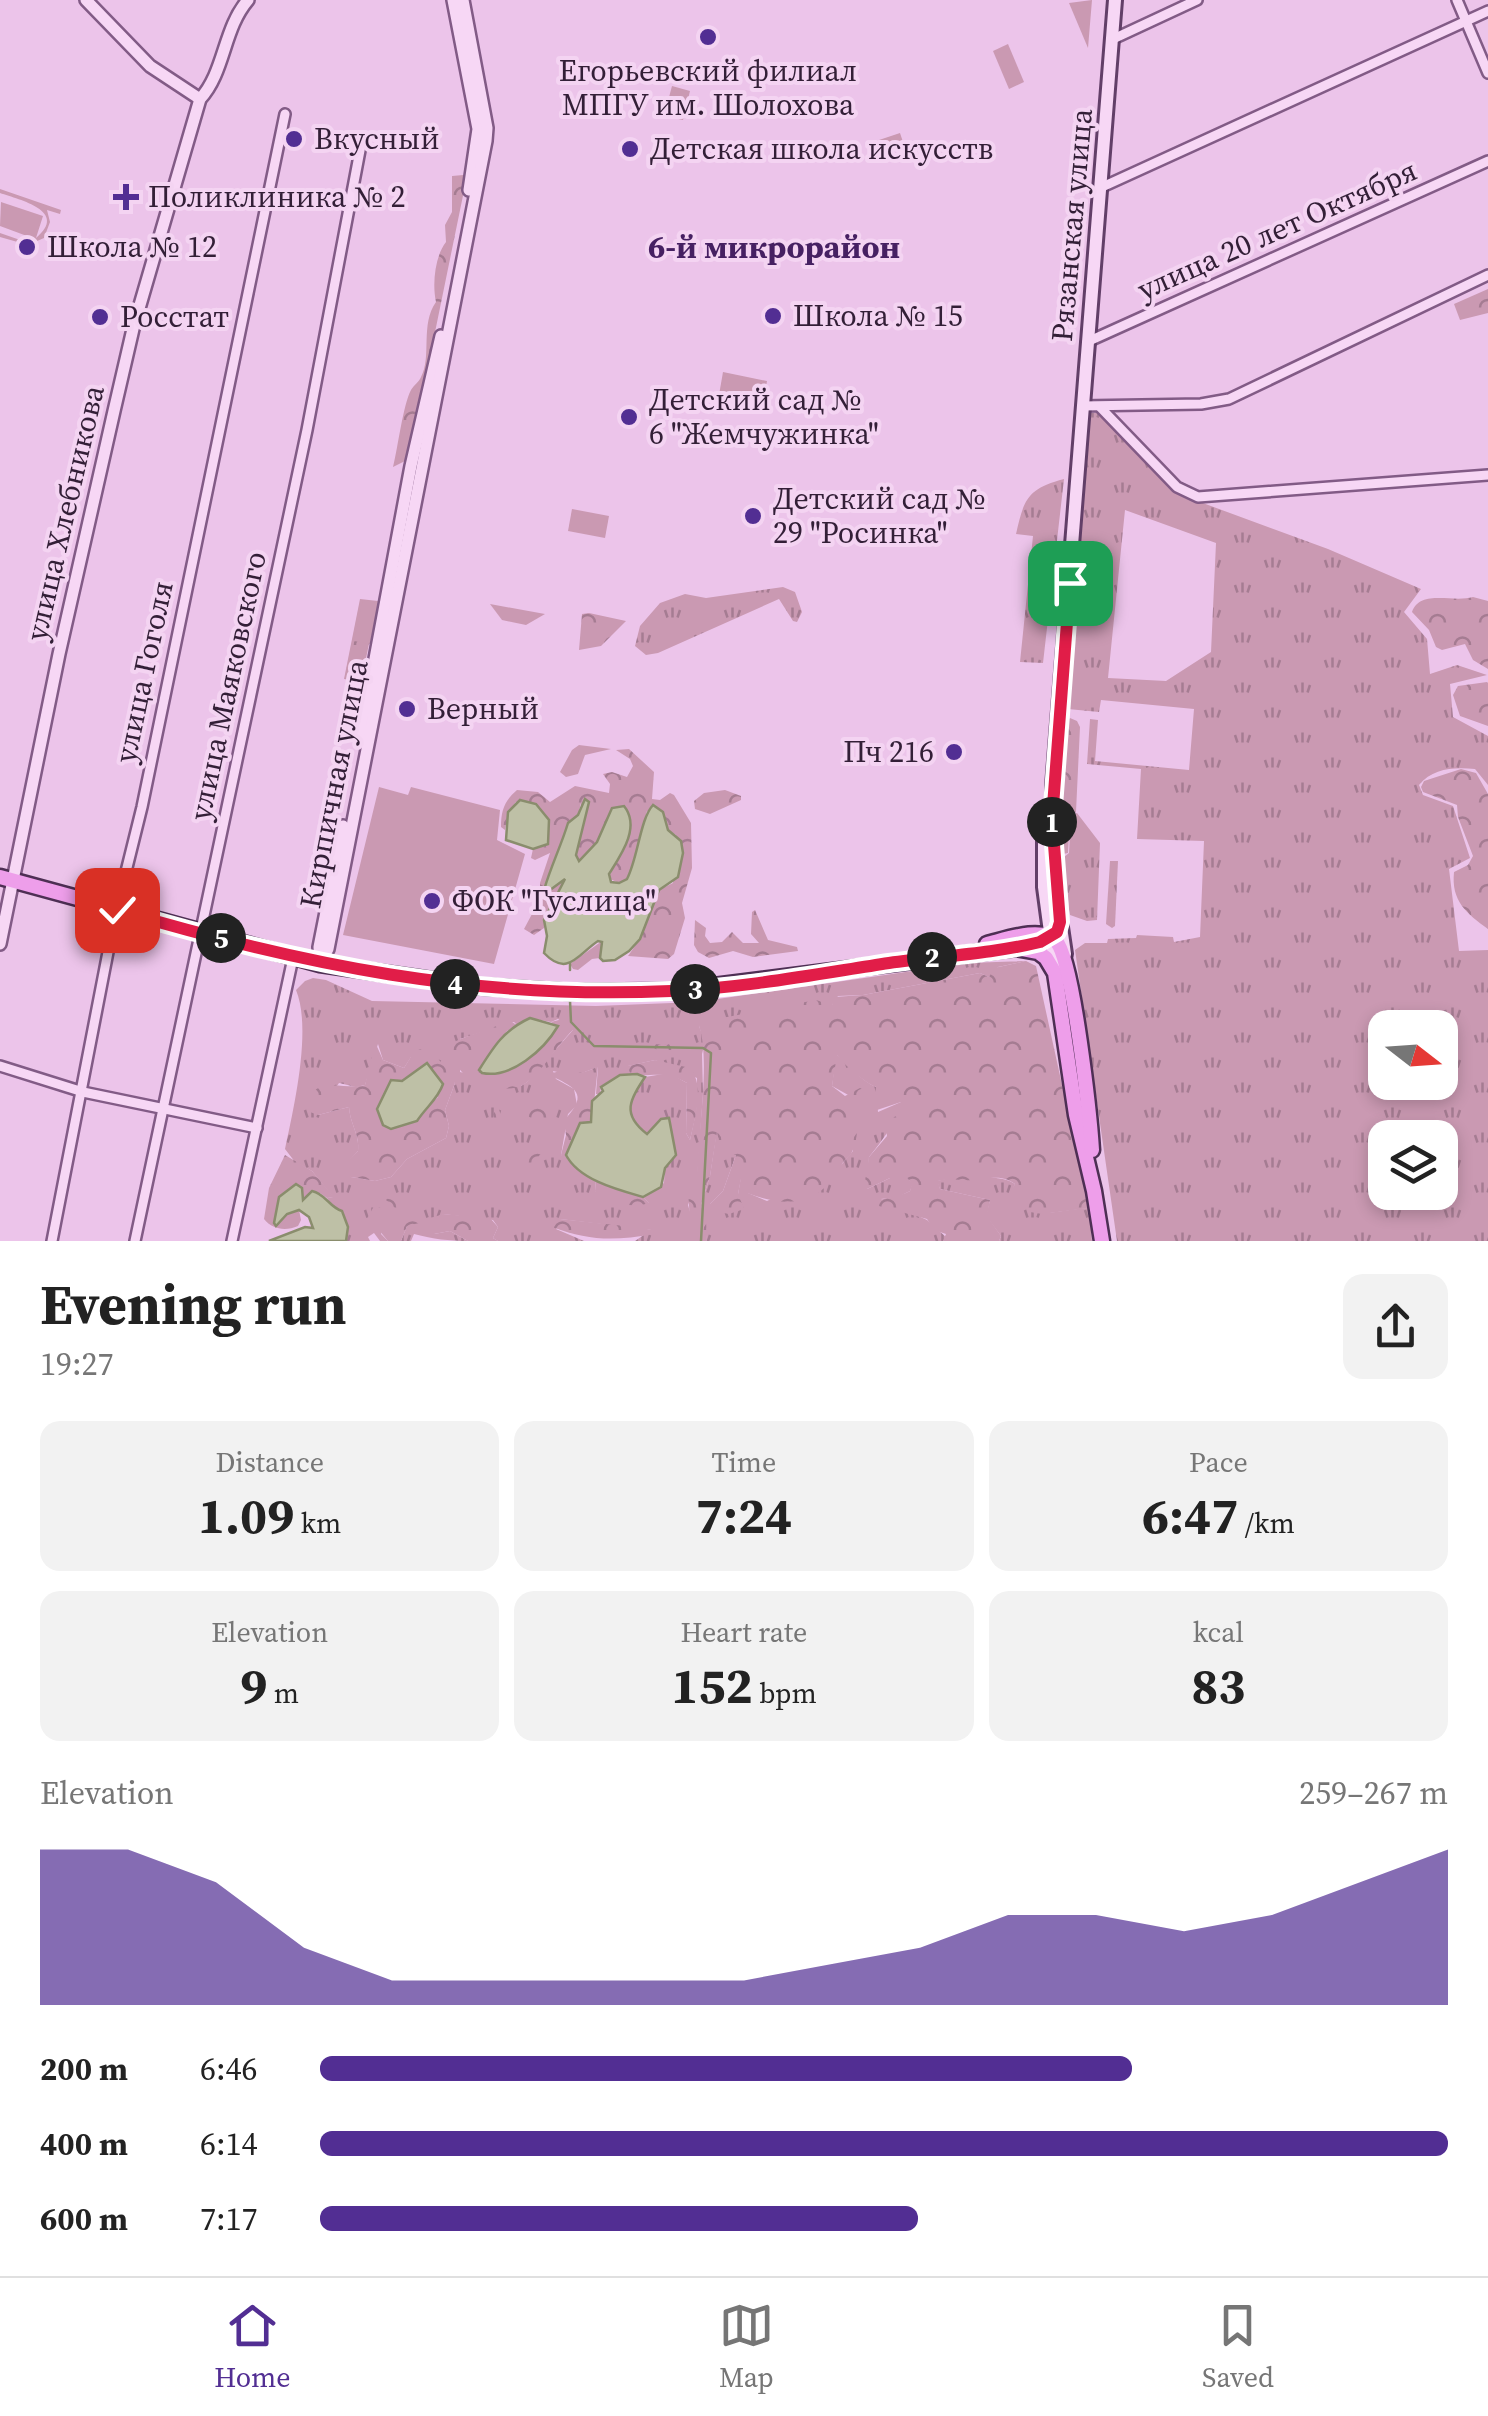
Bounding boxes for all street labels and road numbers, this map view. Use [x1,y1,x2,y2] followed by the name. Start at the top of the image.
[1041,106,1102,343] street label: Рязанская улица
[1131,149,1423,310] street label: улица 20 лет Октября
[15,380,114,645] street label: улица Хлебникова
[179,548,276,824] street label: улица Маяковского
[104,577,183,767] street label: улица Гоголя
[289,655,378,912] street label: Кирпичная улица

